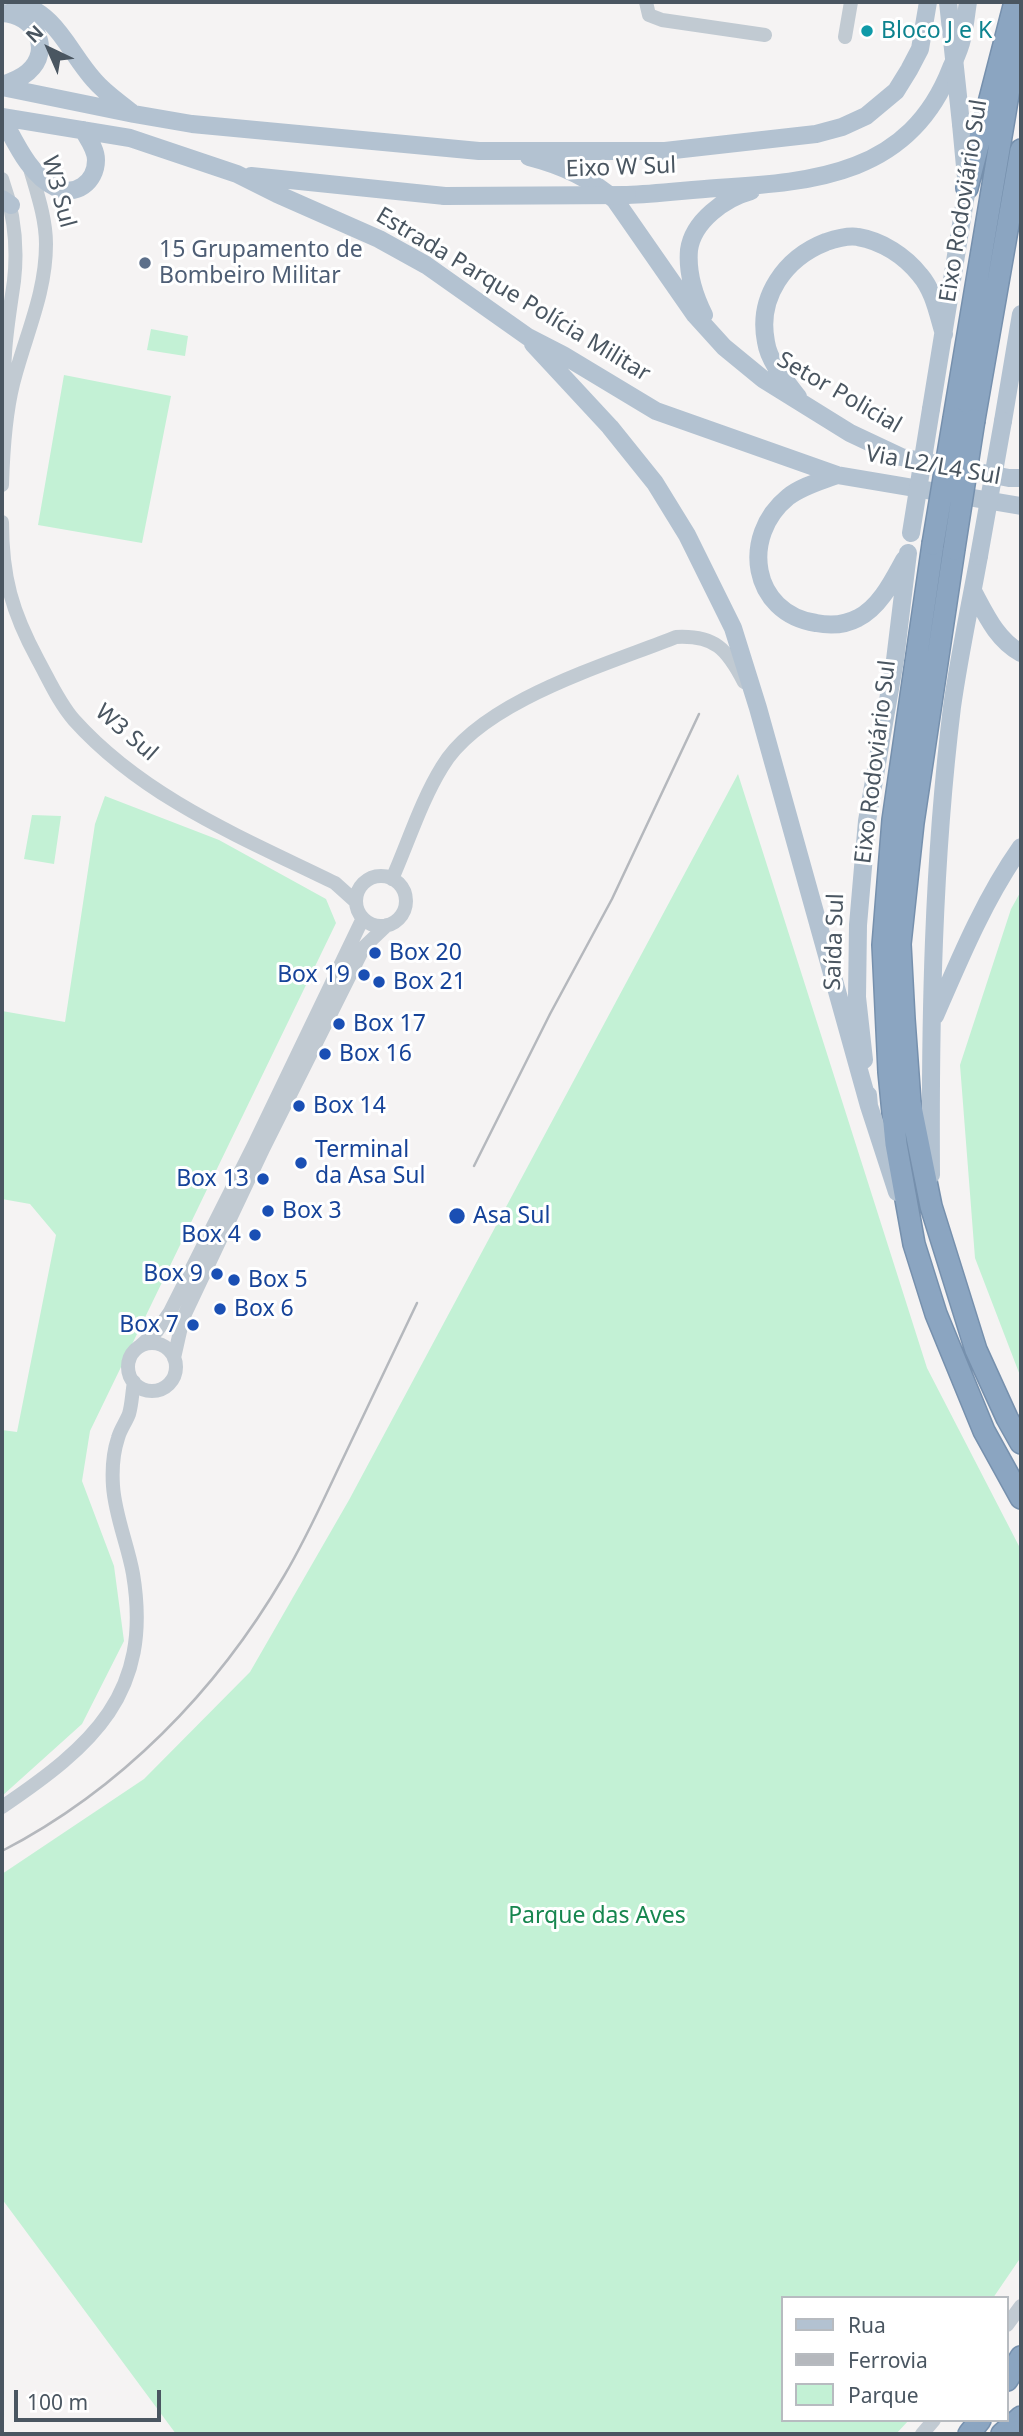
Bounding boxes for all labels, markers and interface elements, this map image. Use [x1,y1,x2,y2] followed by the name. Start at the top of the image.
[14,14,84,84] north arrow
[881,17,992,45] place label: Bloco J e K
[20,19,49,49] text: N
[859,23,875,39] marker: Bloco J e K
[934,98,994,304] street label: Eixo Rodoviário Sul
[565,152,677,184] street label: Eixo W Sul
[35,153,81,231] street label: W3 Sul
[371,202,655,388] street label: Estrada Parque Polícia Militar
[159,236,363,290] place label: 15 Grupamento de Bombeiro Militar
[137,255,153,271] marker: 15 Grupamento de Bombeiro Militar
[772,346,906,440] street label: Setor Policial
[863,441,1003,491] street label: Via L2/L4 Sul
[850,659,902,865] street label: Eixo Rodoviário Sul
[89,699,163,767] street label: W3 Sul
[820,893,850,991] street label: Saída Sul
[389,939,462,967] place label: Box 20
[367,945,383,961] marker: Box 20
[277,961,350,989] place label: Box 19
[356,967,372,983] marker: Box 19
[393,968,466,996] place label: Box 21
[371,974,387,990] marker: Box 21
[353,1010,426,1038] place label: Box 17
[331,1016,347,1032] marker: Box 17
[339,1040,412,1068] place label: Box 16
[317,1046,333,1062] marker: Box 16
[313,1092,386,1120] place label: Box 14
[291,1098,307,1114] marker: Box 14
[315,1136,425,1190] place label: Terminal da Asa Sul
[293,1155,309,1171] marker: Terminal da Asa Sul
[176,1165,249,1193] place label: Box 13
[255,1171,271,1187] marker: Box 13
[282,1197,342,1225] place label: Box 3
[473,1202,550,1230] place label: Asa Sul
[260,1203,276,1219] marker: Box 3
[447,1206,467,1226] marker: Asa Sul
[181,1221,241,1249] place label: Box 4
[247,1227,263,1243] marker: Box 4
[143,1260,203,1288] place label: Box 9
[209,1266,225,1282] marker: Box 9
[248,1266,308,1294] place label: Box 5
[226,1272,242,1288] marker: Box 5
[234,1295,294,1323] place label: Box 6
[212,1301,228,1317] marker: Box 6
[119,1311,179,1339] place label: Box 7
[185,1317,201,1333] marker: Box 7
[508,1902,686,1930] park label: Parque das Aves
[782,2296,1009,2422] legend
[848,2311,886,2339] text: Rua
[848,2346,928,2374] text: Ferrovia
[18,2376,164,2420] scale bar
[848,2381,918,2409] text: Parque
[27,2388,88,2416] text: 100 m

